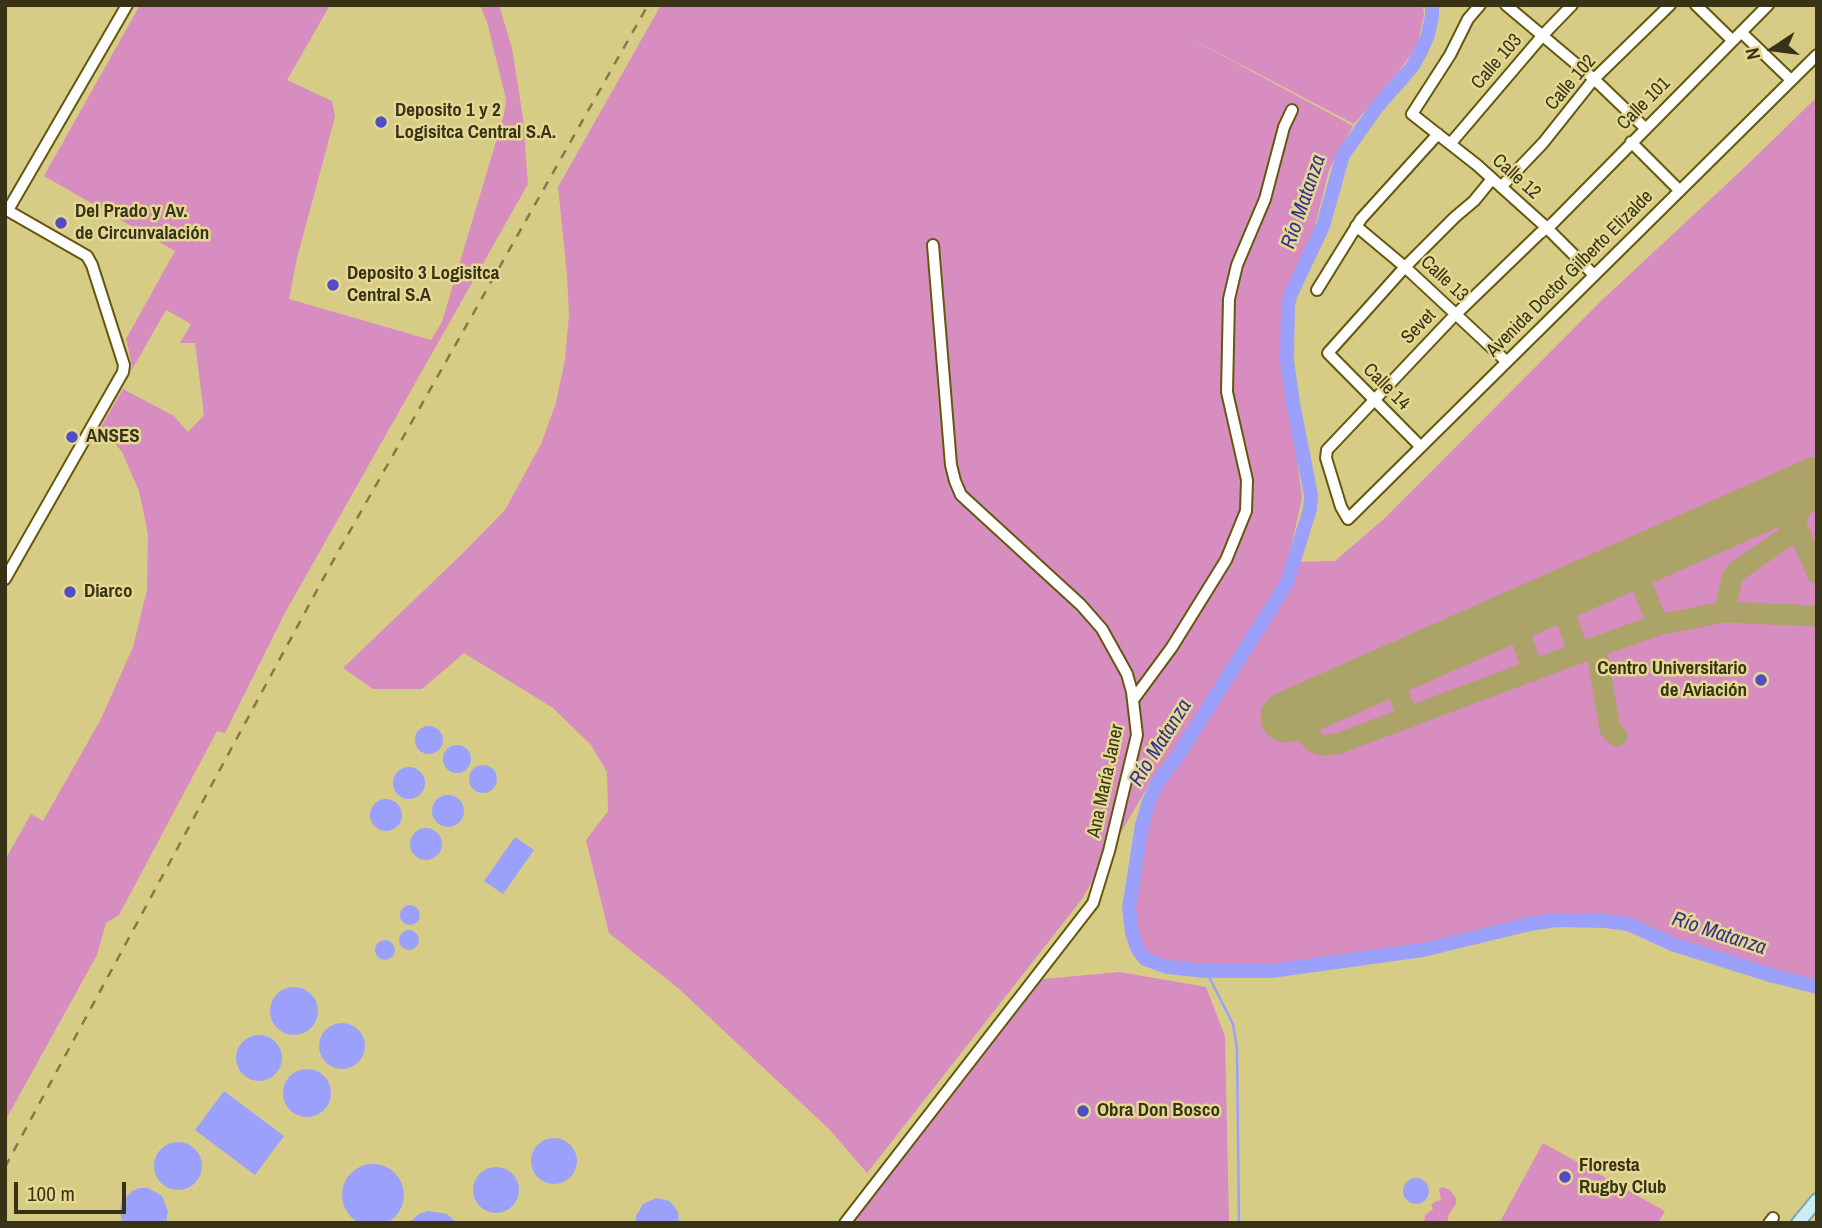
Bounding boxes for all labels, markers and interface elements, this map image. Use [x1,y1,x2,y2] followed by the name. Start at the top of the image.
[1738,14,1808,84] north arrow
[1467,30,1527,94] street label: Calle 103
[1739,45,1766,62] text: N
[1541,51,1601,115] street label: Calle 102
[1613,73,1675,135] street label: Calle 101
[395,100,556,144] place label: Deposito 1 y 2 Logisitca Central S.A.
[373,114,389,130] marker: Deposito 1 y 2 Logisitca Central S.A.
[1487,149,1545,205] street label: Calle 12
[1276,152,1332,252] water label: Río Matanza
[1482,186,1658,362] street label: Avenida Doctor Gilberto Elizalde
[75,201,209,245] place label: Del Prado y Av. de Circunvalación
[53,215,69,231] marker: Del Prado y Av. de Circunvalación
[1415,251,1473,307] street label: Calle 13
[347,263,499,307] place label: Deposito 3 Logisitca Central S.A
[325,277,341,293] marker: Deposito 3 Logisitca Central S.A
[1397,305,1441,349] street label: Sevet
[1358,359,1414,415] street label: Calle 14
[86,426,140,448] place label: ANSES
[64,429,80,445] marker: ANSES
[84,581,132,603] place label: Diarco
[62,584,78,600] marker: Diarco
[1597,658,1747,702] place label: Centro Universitario de Aviación
[1753,672,1769,688] marker: Centro Universitario de Aviación
[1124,695,1198,791] water label: Río Matanza
[1083,722,1129,840] street label: Ana María Janer
[1669,907,1769,961] water label: Río Matanza
[1097,1100,1220,1122] place label: Obra Don Bosco
[1075,1103,1091,1119] marker: Obra Don Bosco
[1579,1155,1666,1199] place label: Floresta Rugby Club
[18,1168,130,1212] scale bar
[1557,1169,1573,1185] marker: Floresta Rugby Club
[27,1179,75,1208] text: 100 m

